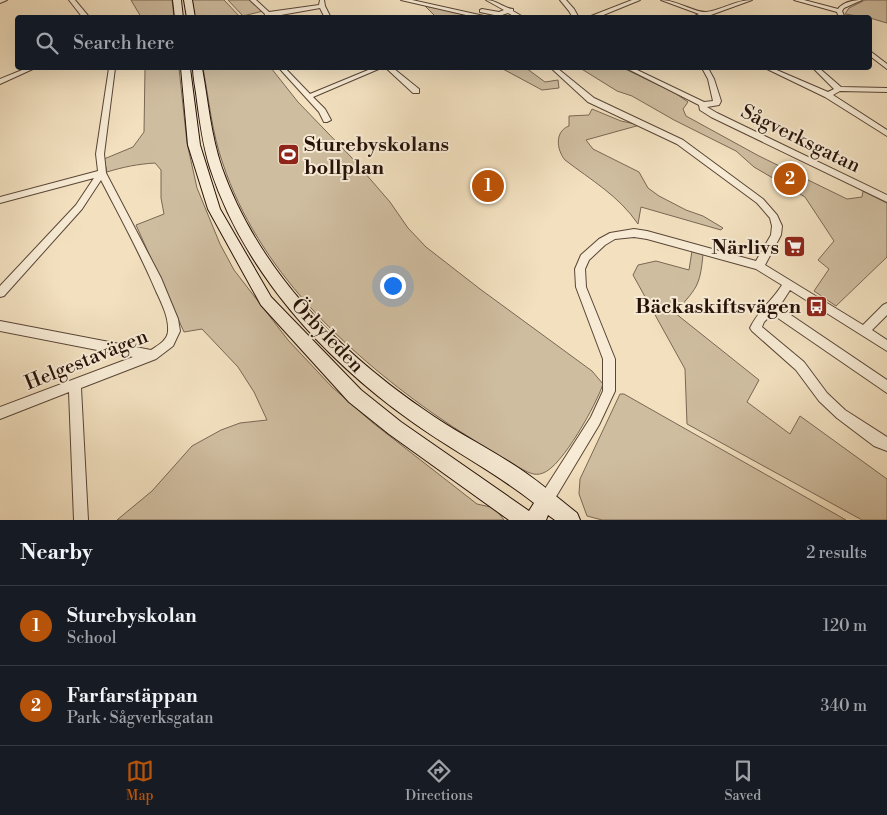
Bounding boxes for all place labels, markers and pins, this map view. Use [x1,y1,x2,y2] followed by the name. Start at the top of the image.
[304,133,449,181] place label: Sturebyskolans bollplan
[276,143,300,167] sports icon: Sturebyskolans bollplan
[774,160,806,198] pin: 2
[472,167,504,205] pin: 1
[783,235,807,259] supermarket icon: Närlivs
[711,236,779,261] place label: Närlivs
[805,294,829,318] bus stop icon: Bäckaskiftsvägen
[635,295,802,320] place label: Bäckaskiftsvägen

